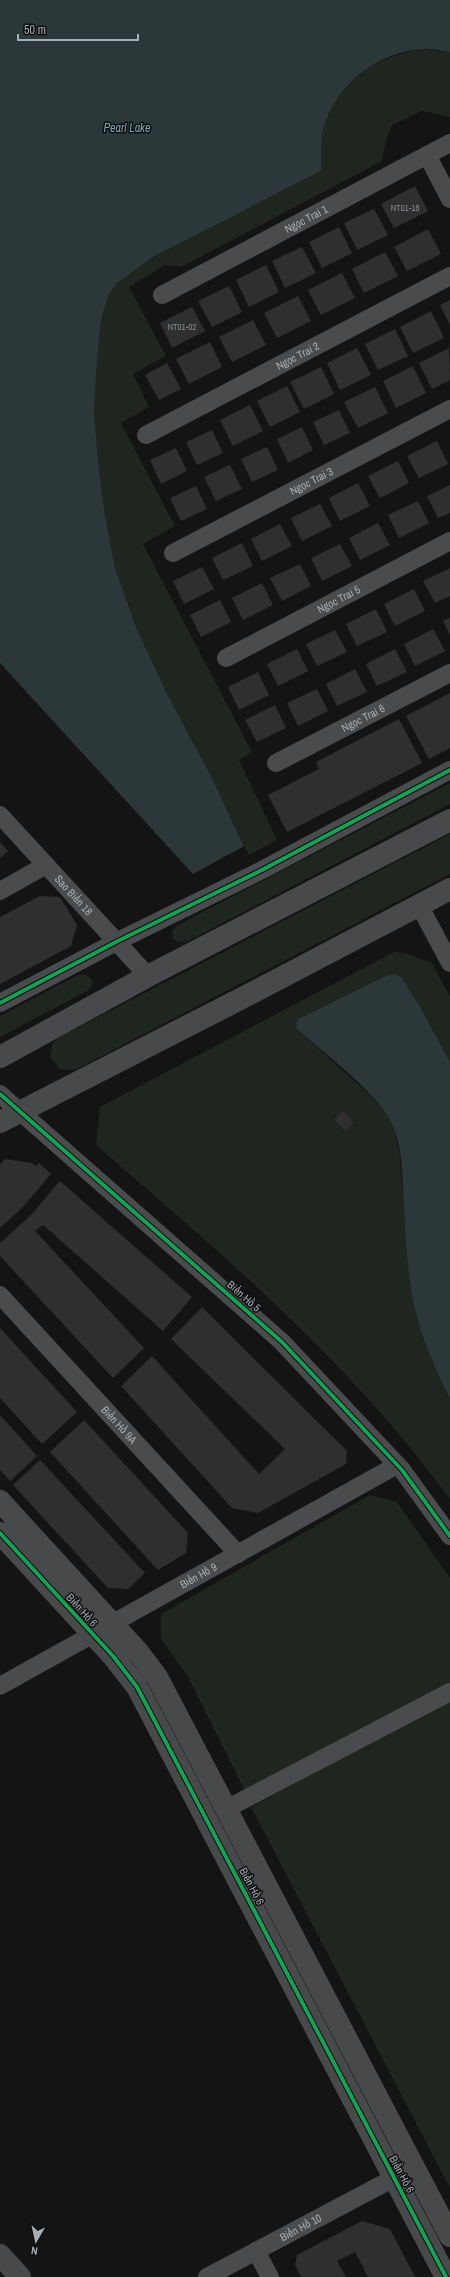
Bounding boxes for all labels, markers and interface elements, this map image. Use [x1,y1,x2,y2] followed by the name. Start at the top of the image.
[18,16,138,42] scale bar
[24,22,46,38] text: 50 m
[103,120,151,136] water label: Pearl Lake
[282,202,330,236] street label: Ngọc Trai 1
[391,202,419,214] house number: NT01-18
[168,321,196,333] house number: NT01-02
[274,339,321,373] street label: Ngọc Trai 2
[287,464,335,498] street label: Ngọc Trai 3
[315,582,363,616] street label: Ngọc Trai 5
[339,701,387,735] street label: Ngọc Trai 6
[52,872,96,918] street label: Sao Biển 18
[224,1278,264,1314] street label: Biển Hồ 5
[98,1403,141,1447] street label: Biển Hồ 9A
[177,1560,219,1591] street label: Biển Hồ 9
[63,1590,101,1630] street label: Biển Hồ 6
[236,1865,268,1907] street label: Biển Hồ 6
[386,2153,418,2195] street label: Biển Hồ 6
[277,2211,324,2244] street label: Biển Hồ 10
[16,2221,56,2261] north arrow
[30,2243,39,2258] text: N

